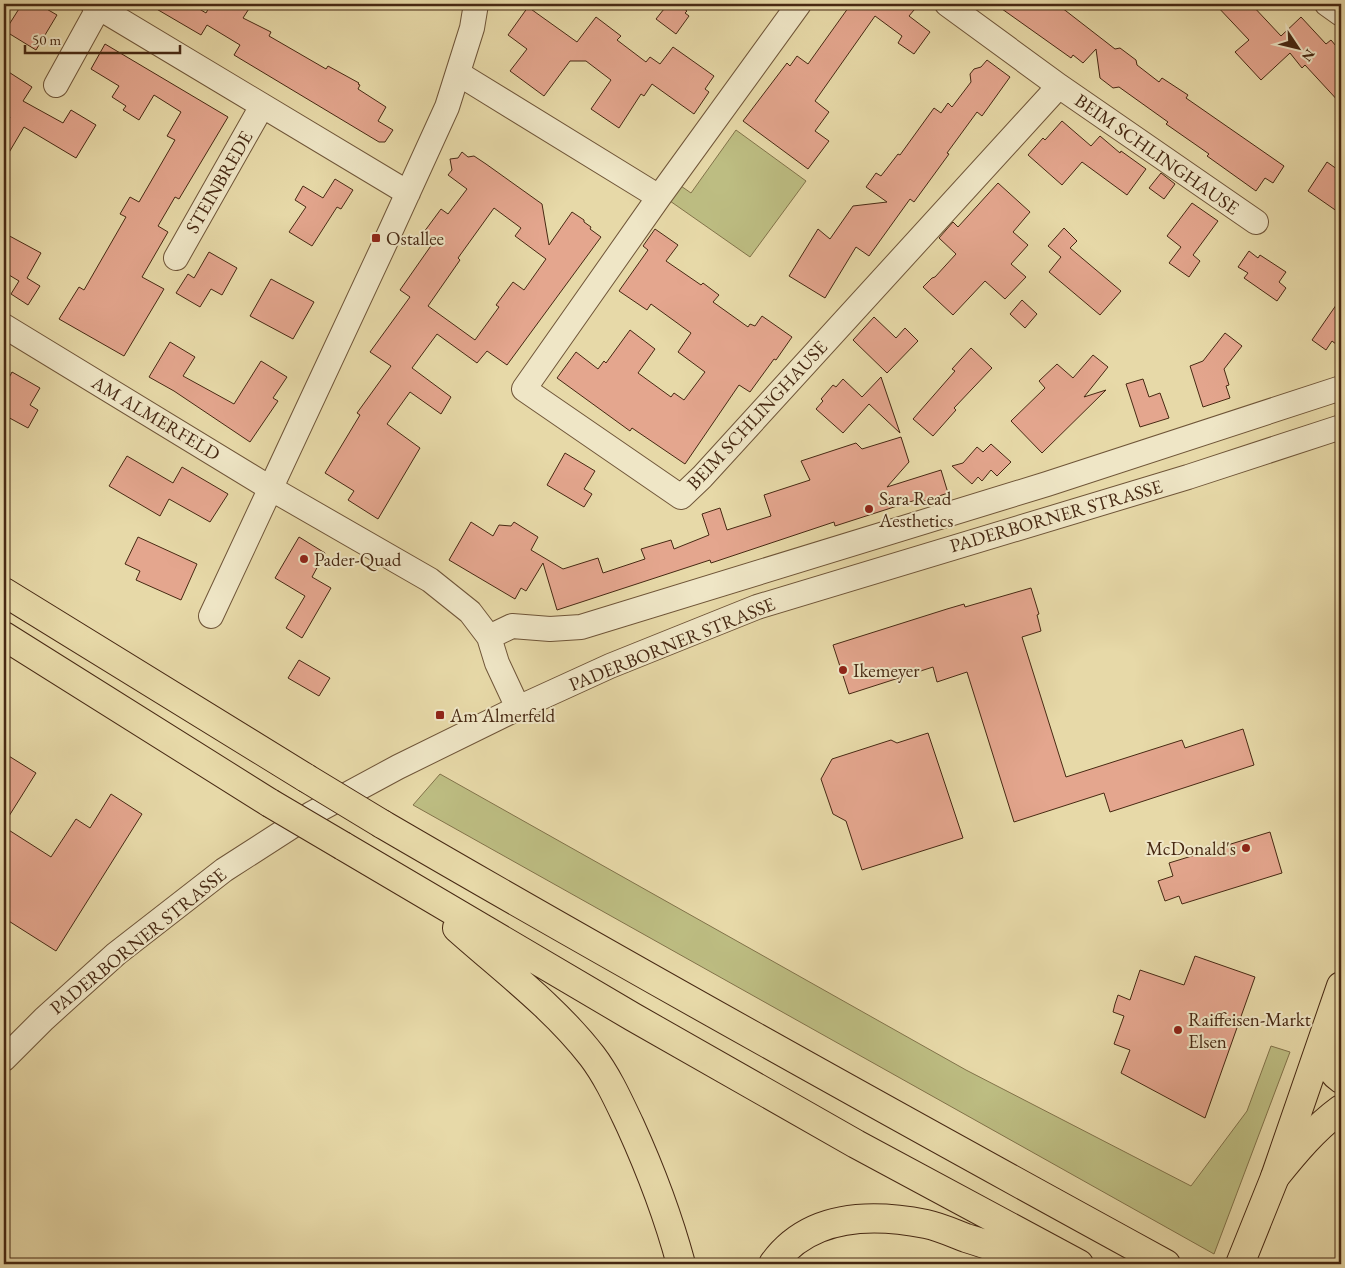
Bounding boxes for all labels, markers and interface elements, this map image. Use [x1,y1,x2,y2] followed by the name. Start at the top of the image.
[25,22,180,54] scale bar
[1272,22,1322,72] north arrow
[32,30,61,49] text: 50 m
[1298,46,1319,66] text: N
[1070,88,1244,220] street label: BEIM SCHLINGHAUSE
[180,126,259,238] street label: STEINBREDE
[386,226,444,251] place label: Ostallee
[370,232,382,244] marker: Ostallee
[681,335,833,495] street label: BEIM SCHLINGHAUSE
[86,369,225,466] street label: AM ALMERFELD
[947,474,1166,558] street label: PADERBORNER STRASSE
[878,486,953,533] place label: Sara Read Aesthetics
[863,503,875,515] marker: Sara Read Aesthetics
[314,547,402,572] place label: Pader-Quad
[298,553,310,565] marker: Pader-Quad
[565,591,779,697] street label: PADERBORNER STRASSE
[853,658,920,683] place label: Ikemeyer
[837,664,849,676] marker: Ikemeyer
[449,703,556,728] place label: Am Almerfeld
[434,709,446,721] marker: Am Almerfeld
[1146,836,1236,861] place label: McDonald's
[1240,842,1252,854] marker: McDonald's
[45,862,232,1020] street label: PADERBORNER STRASSE
[1188,1007,1311,1054] place label: Raiffeisen-Markt Elsen
[1172,1024,1184,1036] marker: Raiffeisen-Markt Elsen

